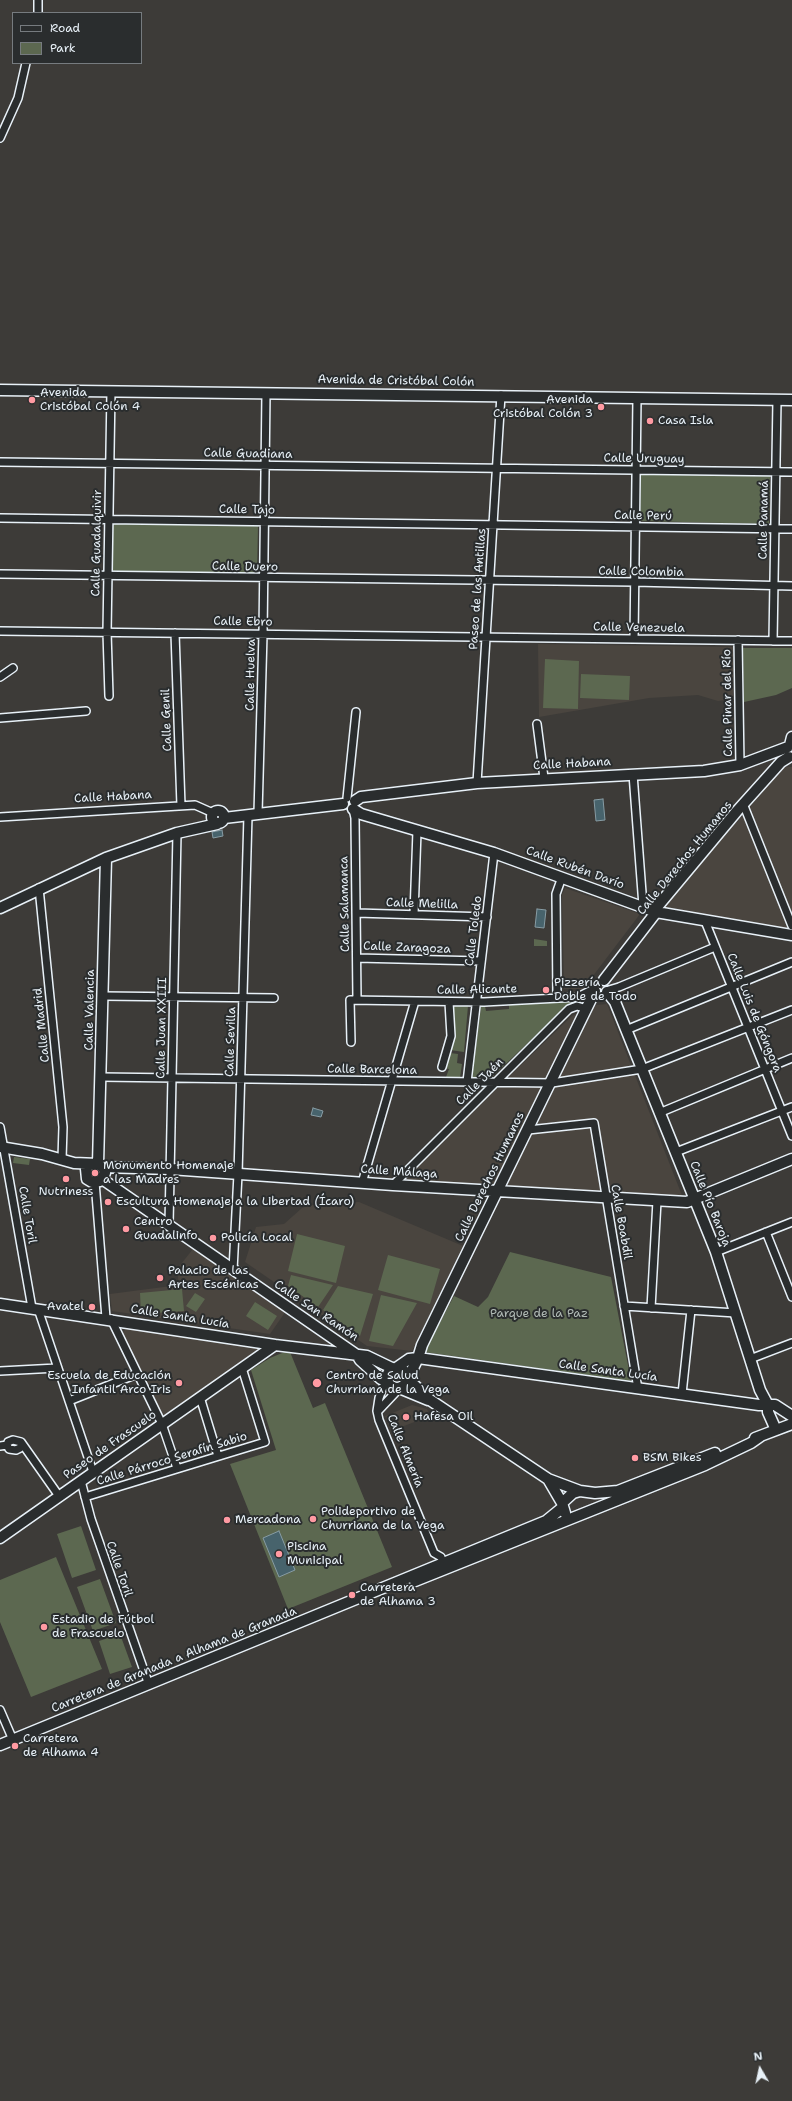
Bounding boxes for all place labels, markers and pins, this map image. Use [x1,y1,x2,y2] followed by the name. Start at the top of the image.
[40,386,140,414] place label: Avenida Cristóbal Colón 4
[493,393,593,421] place label: Avenida Cristóbal Colón 3
[27,395,37,405] marker: Avenida Cristóbal Colón 4
[596,402,606,412] marker: Avenida Cristóbal Colón 3
[658,414,713,428] place label: Casa Isla
[645,416,655,426] marker: Casa Isla
[554,976,637,1004] place label: Pizzería Doble de Todo
[541,985,551,995] marker: Pizzería Doble de Todo
[103,1159,234,1187] place label: Monumento Homenaje a las Madres
[90,1168,100,1178] marker: Monumento Homenaje a las Madres
[61,1174,71,1184] marker: Nutriness
[38,1185,94,1199] place label: Nutriness
[116,1195,354,1209] place label: Escultura Homenaje a la Libertad (Ícaro)
[103,1197,113,1207] marker: Escultura Homenaje a la Libertad (Ícaro)
[134,1215,198,1243] place label: Centro Guadalinfo
[121,1224,131,1234] marker: Centro Guadalinfo
[221,1231,292,1245] place label: Policía Local
[208,1233,218,1243] marker: Policía Local
[168,1264,259,1292] place label: Palacio de las Artes Escénicas
[155,1273,165,1283] marker: Palacio de las Artes Escénicas
[47,1300,84,1314] place label: Avatel
[87,1302,97,1312] marker: Avatel
[47,1369,171,1397] place label: Escuela de Educación Infantil Arco Iris
[326,1369,450,1397] place label: Centro de Salud Churriana de la Vega
[311,1377,323,1389] marker: Centro de Salud Churriana de la Vega
[174,1378,184,1388] marker: Escuela de Educación Infantil Arco Iris
[414,1410,473,1424] place label: Hafesa Oil
[401,1412,411,1422] marker: Hafesa Oil
[643,1451,702,1465] place label: BSM Bikes
[630,1453,640,1463] marker: BSM Bikes
[321,1505,445,1533] place label: Polideportivo de Churriana de la Vega
[235,1513,301,1527] place label: Mercadona
[308,1514,318,1524] marker: Polideportivo de Churriana de la Vega
[222,1515,232,1525] marker: Mercadona
[287,1540,343,1568] place label: Piscina Municipal
[274,1549,284,1559] marker: Piscina Municipal
[360,1581,436,1609] place label: Carretera de Alhama 3
[347,1590,357,1600] marker: Carretera de Alhama 3
[52,1613,154,1641] place label: Estadio de Fútbol de Frascuelo
[39,1622,49,1632] marker: Estadio de Fútbol de Frascuelo
[23,1732,99,1760] place label: Carretera de Alhama 4
[10,1741,20,1751] marker: Carretera de Alhama 4

